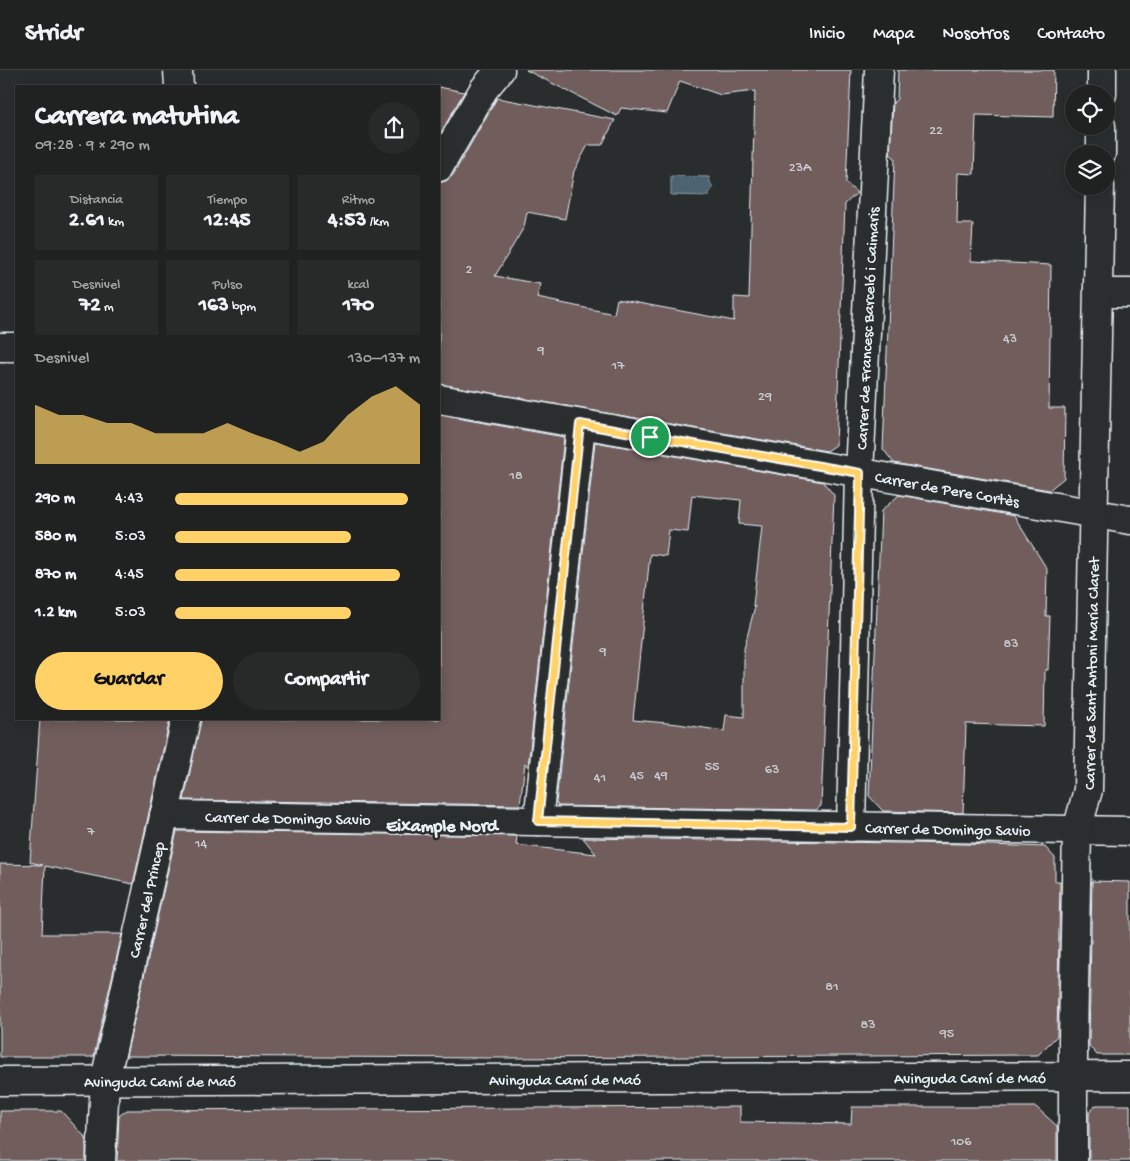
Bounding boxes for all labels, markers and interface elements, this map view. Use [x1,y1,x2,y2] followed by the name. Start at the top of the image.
[25,20,82,49] text: Stridr
[809,24,845,45] text: Inicio
[873,24,914,45] text: Mapa
[942,24,1009,45] text: Nosotros
[1037,24,1105,45] text: Contacto
[1065,85,1115,195] map controls
[1065,85,1115,135] button: locate
[35,101,238,134] text: Carrera matutina
[368,102,420,154] button: share
[929,123,943,140] house number: 22
[35,137,150,156] text: 09:28 · 9 × 290 m
[1065,145,1115,195] button: layers
[789,160,812,177] house number: 23A
[70,192,123,209] text: Distancia
[208,192,247,209] text: Tiempo
[342,192,375,209] text: Ritmo
[854,206,885,450] street label: Carrer de Francesc Barceló i Caimaris
[69,209,105,234] text: 2.61
[204,209,251,234] text: 12:45
[328,209,366,234] text: 4:53
[105,214,124,231] text: km
[366,214,389,231] text: /km
[466,262,473,279] house number: 2
[73,277,120,294] text: Desnivel
[213,277,242,294] text: Pulso
[348,277,369,294] text: kcal
[79,294,100,319] text: 72
[199,294,229,319] text: 163
[343,294,374,319] text: 170
[100,299,114,316] text: m
[229,299,256,316] text: bpm
[1003,331,1017,348] house number: 43
[536,343,545,360] house number: 9
[35,350,89,369] text: Desnivel
[348,350,420,369] text: 130–137 m
[611,358,625,375] house number: 17
[758,389,772,406] house number: 29
[629,416,671,458] pin
[636,423,664,451] icon: arrive
[508,468,523,485] house number: 18
[873,469,1021,514] street label: Carrer de Pere Cortès
[35,490,75,509] text: 290 m
[115,490,143,509] text: 4:43
[35,528,76,547] text: 580 m
[115,528,146,547] text: 5:03
[1082,556,1106,790] street label: Carrer de Sant Antoni Maria Claret
[35,566,76,585] text: 870 m
[115,566,144,585] text: 4:45
[35,604,77,623] text: 1.2 km
[115,604,146,623] text: 5:03
[1004,636,1018,653] house number: 83
[598,644,607,661] house number: 9
[35,652,223,710] button: Guardar
[233,652,420,710] button: Compartir
[705,759,719,776] house number: 55
[765,762,779,779] house number: 63
[630,768,644,785] house number: 45
[654,768,668,785] house number: 49
[594,770,606,787] house number: 41
[205,810,371,831] street label: Carrer de Domingo Savio
[386,817,500,838] district label: Eixample Nord
[865,821,1031,842] street label: Carrer de Domingo Savio
[86,824,95,841] house number: 7
[194,836,208,853] house number: 14
[127,840,171,960] street label: Carrer del Princep
[825,979,839,996] house number: 81
[861,1017,875,1034] house number: 83
[939,1026,954,1043] house number: 95
[894,1070,1046,1090] street label: Avinguda Camí de Maó
[489,1072,641,1092] street label: Avinguda Camí de Maó
[84,1074,236,1094] street label: Avinguda Camí de Maó
[950,1134,972,1151] house number: 106

